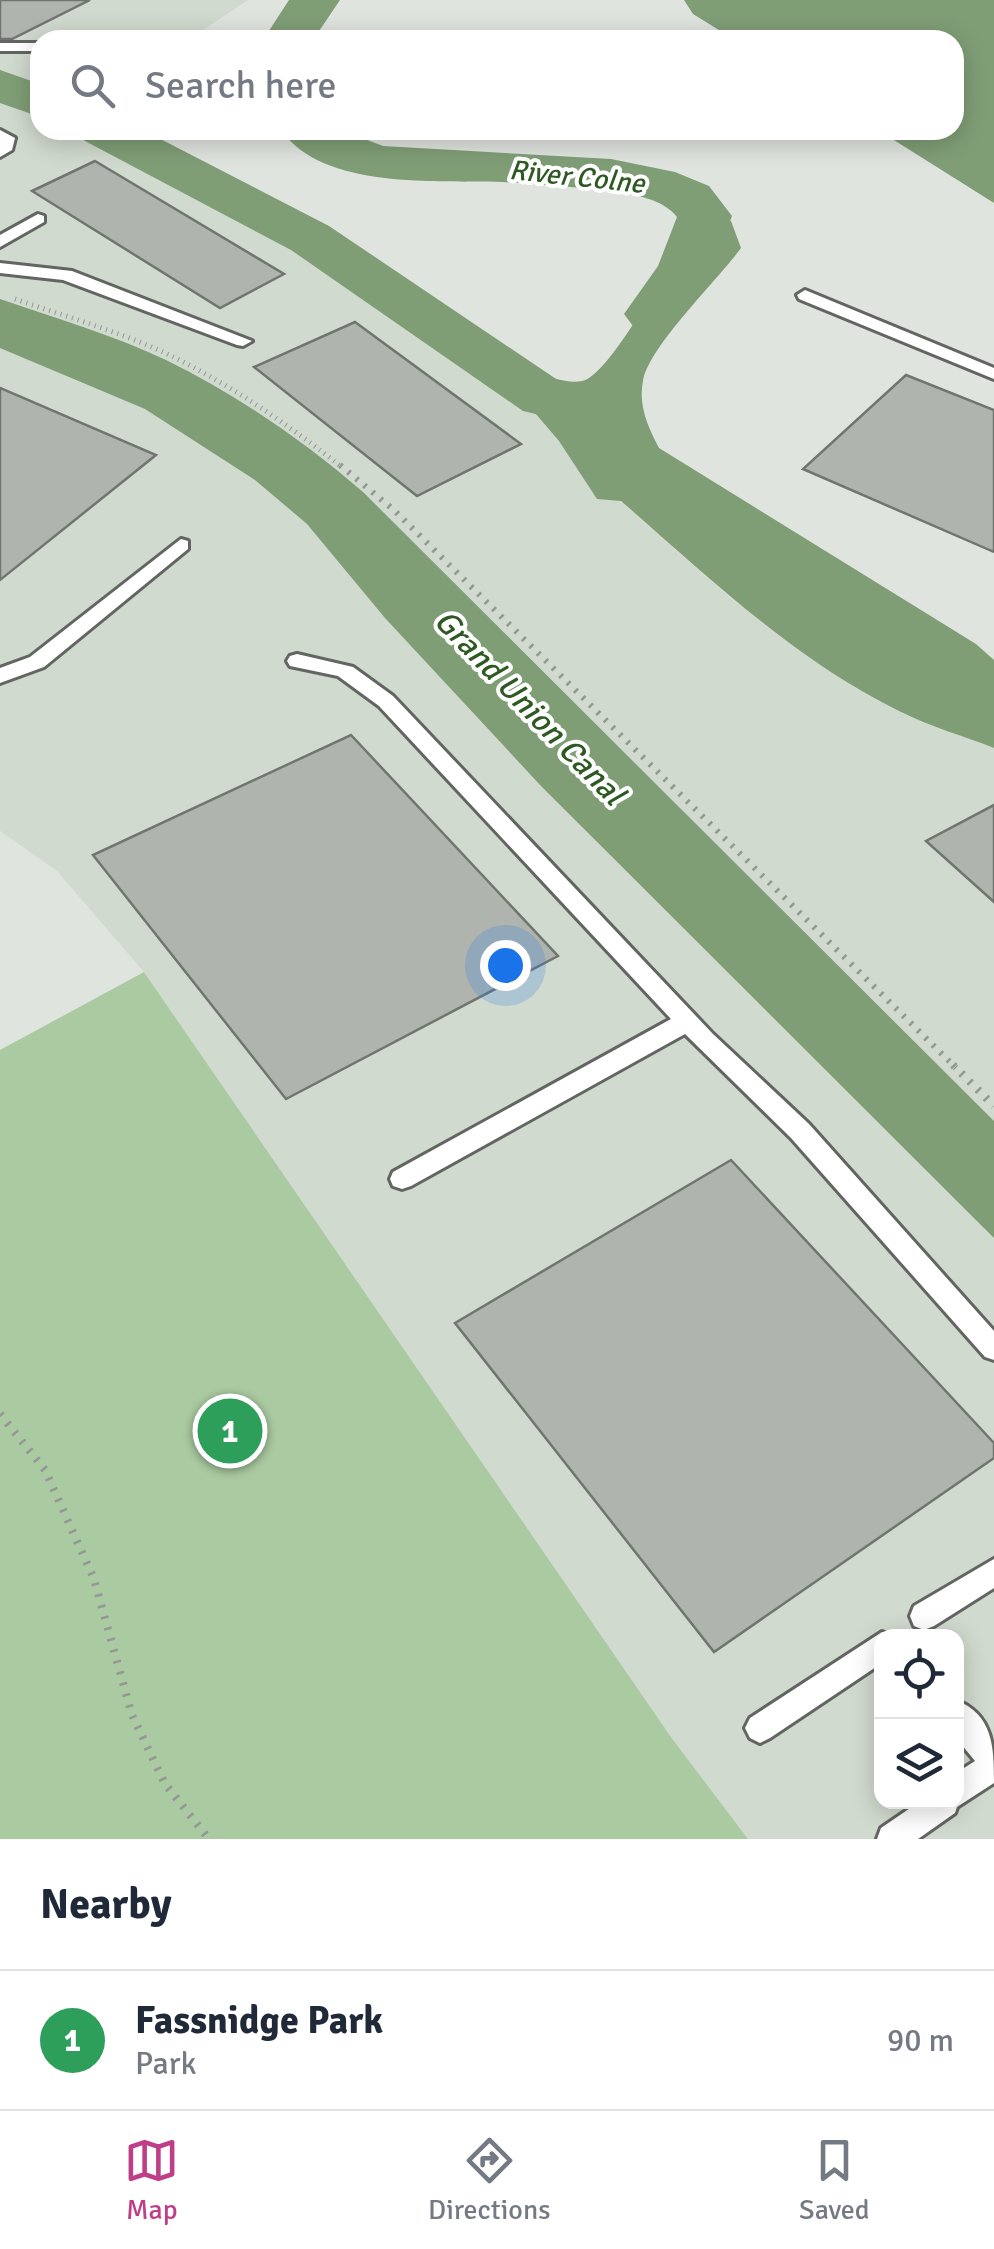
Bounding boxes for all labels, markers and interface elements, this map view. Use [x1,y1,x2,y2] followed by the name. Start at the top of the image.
[30,30,964,140] search box
[65,58,120,113] icon: search
[145,62,337,109] text: Search here
[508,153,648,201] water label: River Colne
[426,601,635,815] water label: Grand Union Canal
[480,940,531,991] your location
[198,1394,262,1468] pin: 1
[874,1629,964,1809] map controls
[874,1629,964,1719] button: locate
[874,1719,964,1809] button: layers
[40,1879,172,1930] text: Nearby
[135,1997,383,2044] text: Fassnidge Park
[64,2021,81,2060] text: 1
[887,2021,954,2060] text: 90 m
[135,2044,197,2083] text: Park
[124,2133,179,2227] tab: Map
[428,2133,550,2227] tab: Directions
[799,2133,870,2227] tab: Saved

